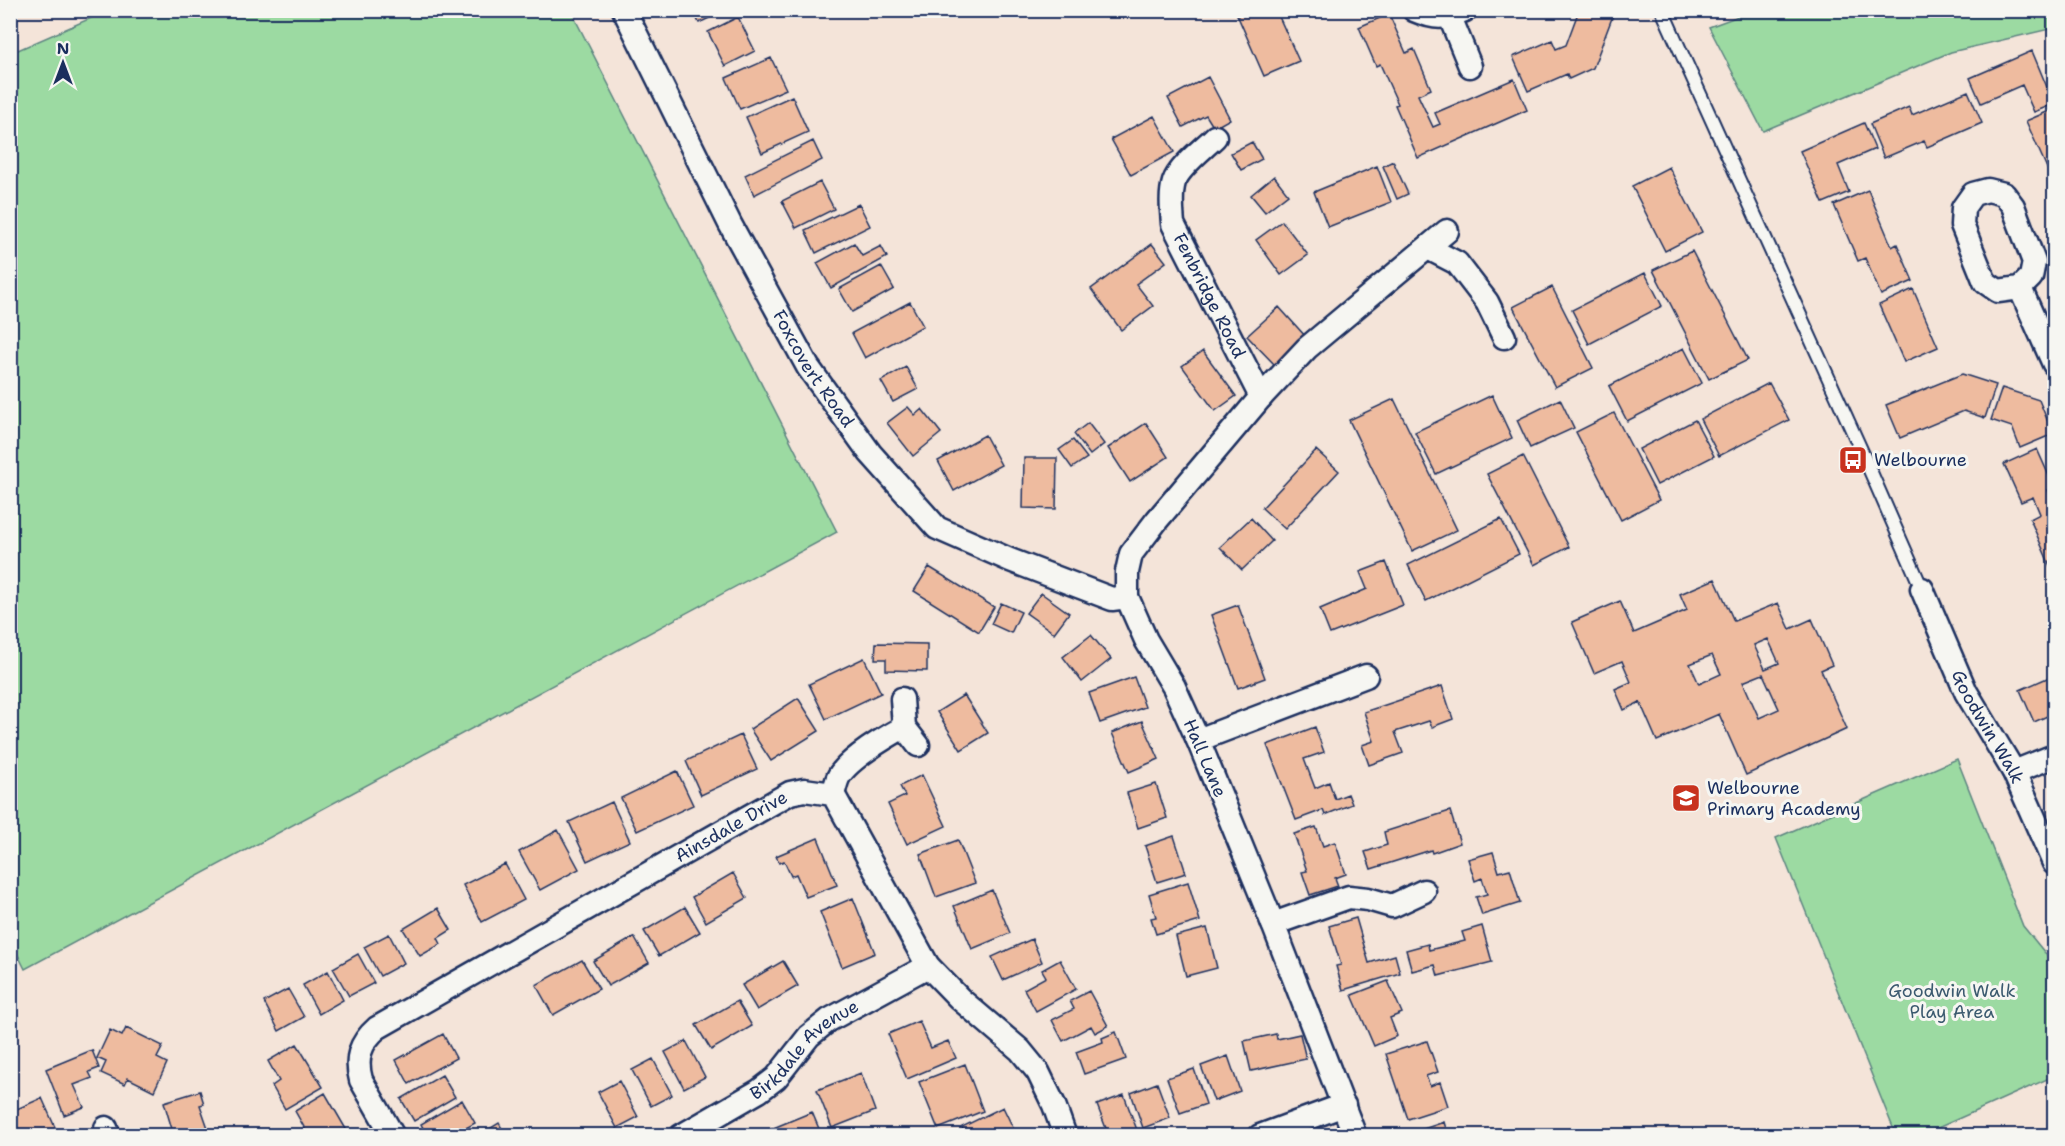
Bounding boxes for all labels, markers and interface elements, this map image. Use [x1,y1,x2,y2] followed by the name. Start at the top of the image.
[33,33,93,93] north arrow
[57,38,69,59] text: N
[1168,229,1251,362] street label: Fenbridge Road
[767,306,860,432] street label: Foxcovert Road
[1837,444,1869,476] bus stop icon: Welbourne
[1874,448,1967,472] place label: Welbourne
[1946,666,2030,787] street label: Goodwin Walk
[1178,715,1232,801] street label: Hall Lane
[1707,776,1861,821] place label: Welbourne Primary Academy
[1670,782,1702,814] school or university icon: Welbourne Primary Academy
[671,785,792,868] street label: Ainsdale Drive
[1888,979,2016,1024] park label: Goodwin Walk Play Area
[746,994,863,1106] street label: Birkdale Avenue

